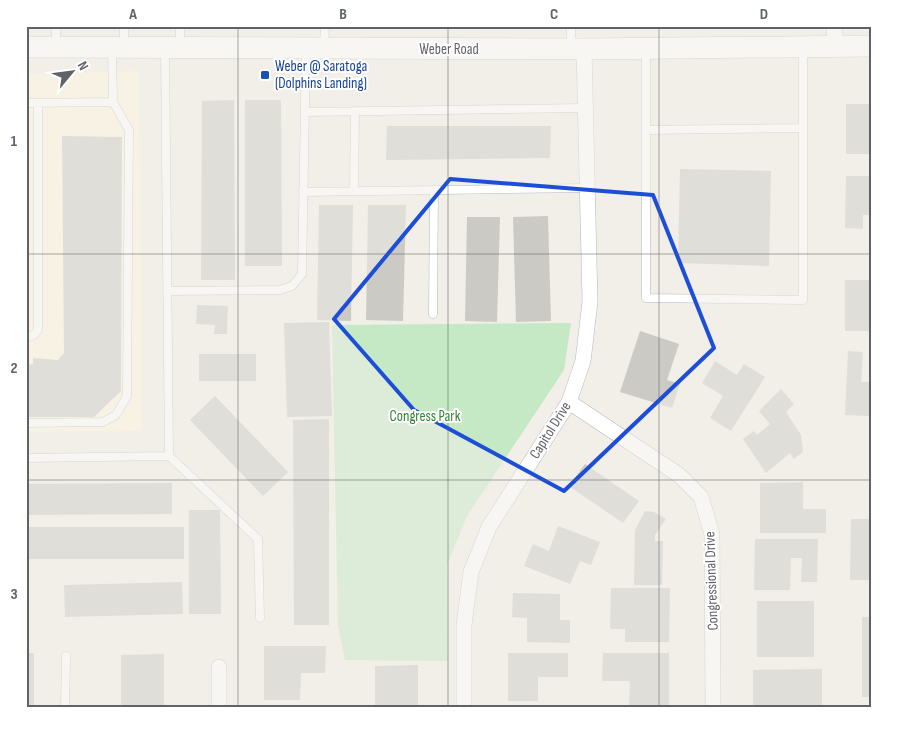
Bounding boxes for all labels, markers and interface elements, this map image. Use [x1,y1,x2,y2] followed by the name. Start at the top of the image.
[128,5,137,24] text: A
[339,5,347,24] text: B
[550,5,558,24] text: C
[760,5,768,24] text: D
[419,40,479,59] street label: Weber Road
[48,48,98,98] north arrow
[275,57,368,93] place label: Weber @ Saratoga (Dolphins Landing)
[74,59,92,73] text: N
[259,69,271,81] marker: Weber @ Saratoga (Dolphins Landing)
[11,132,18,151] text: 1
[10,359,18,378] text: 2
[525,398,575,462] street label: Capitol Drive
[390,407,461,426] park label: Congress Park
[700,531,723,631] street label: Congressional Drive
[10,585,18,604] text: 3

